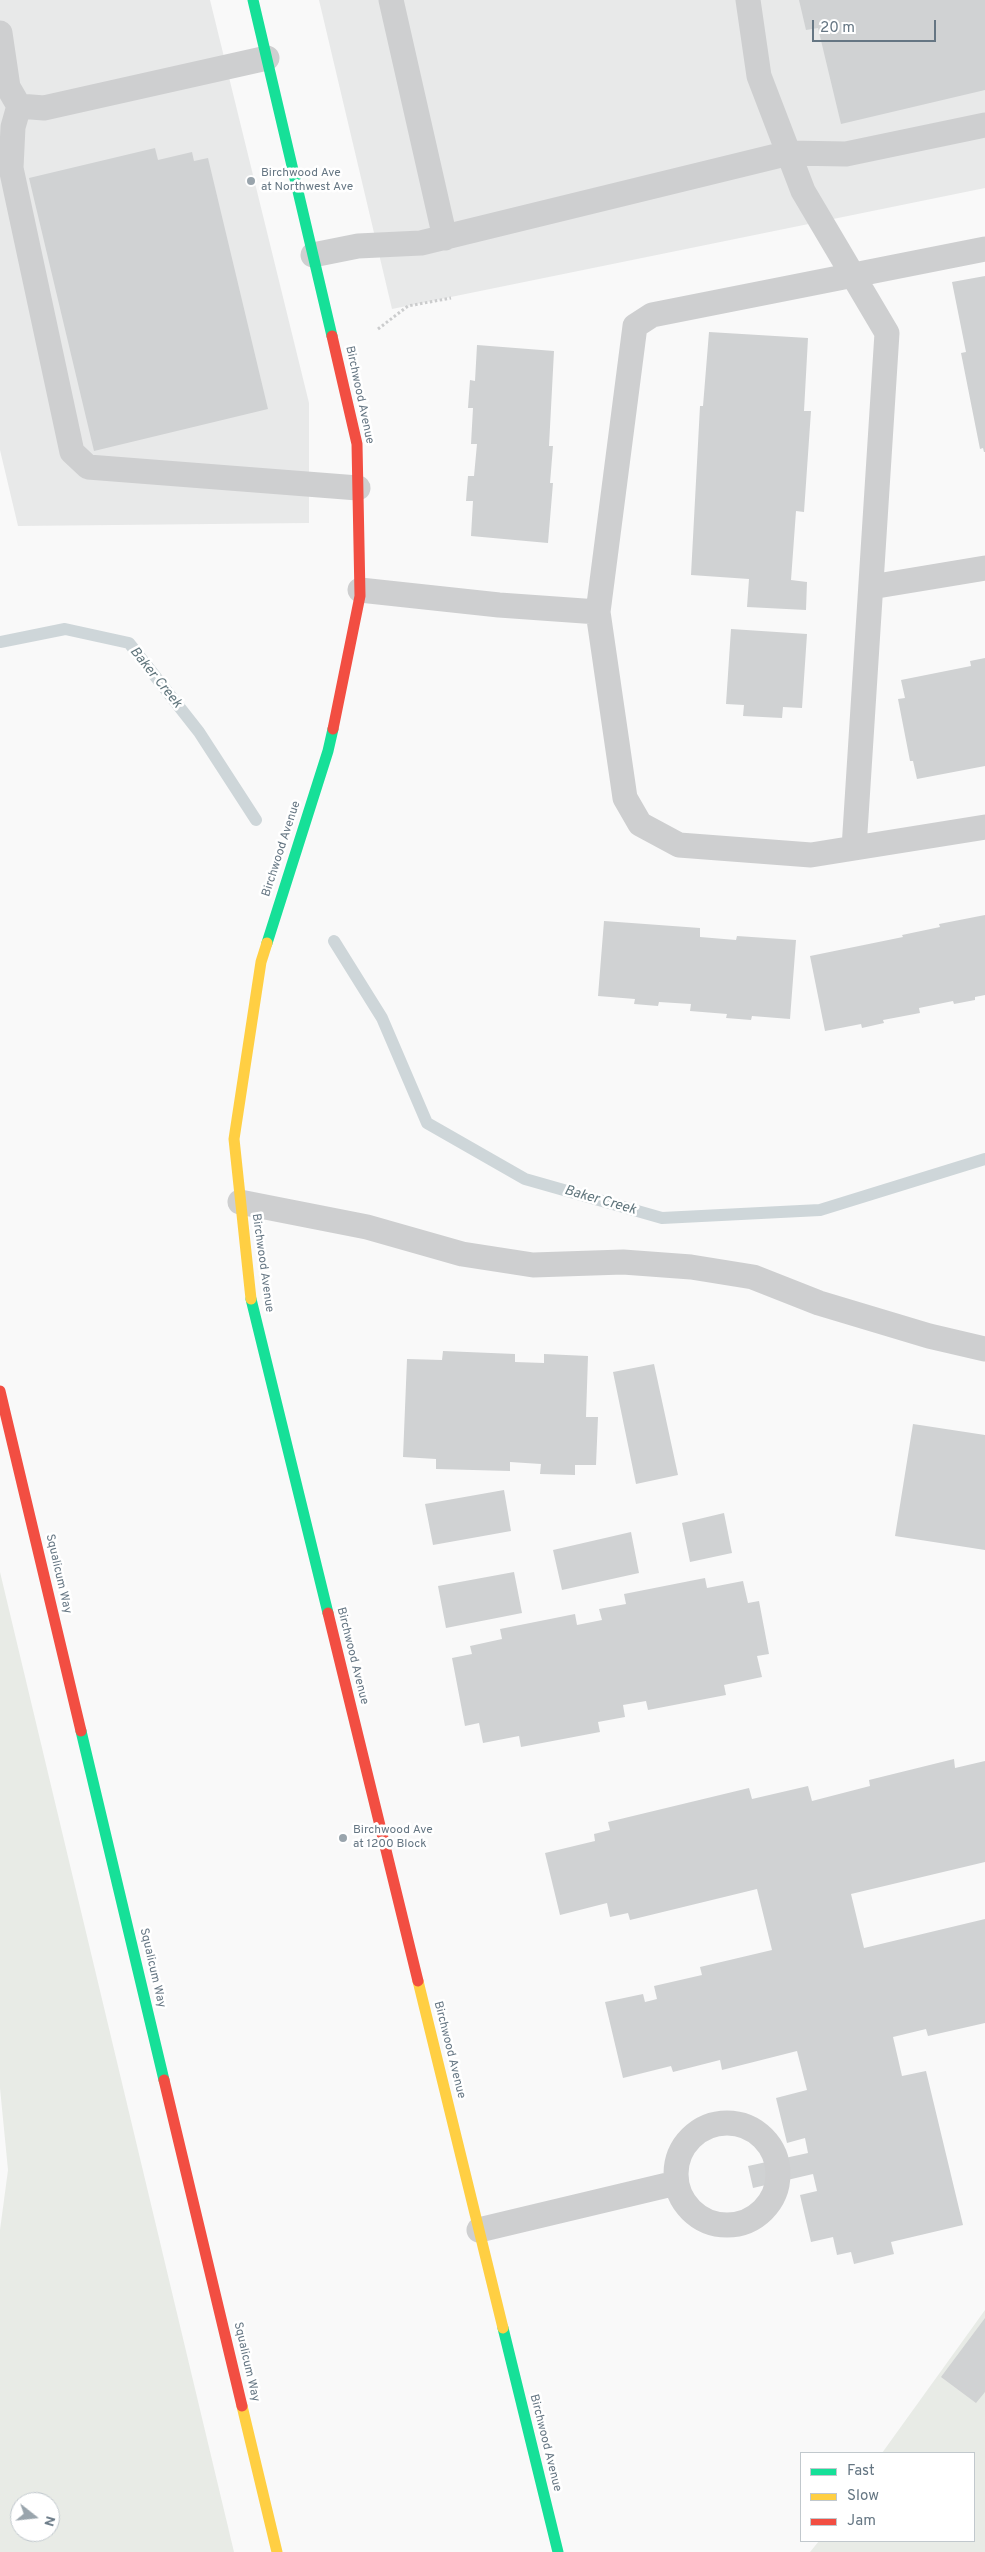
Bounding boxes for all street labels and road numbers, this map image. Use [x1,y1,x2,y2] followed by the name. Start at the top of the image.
[342,345,376,445] street label: Birchwood Avenue
[260,799,304,899] street label: Birchwood Avenue
[248,1213,276,1313] street label: Birchwood Avenue
[42,1533,74,1615] street label: Squalicum Way
[333,1606,371,1706] street label: Birchwood Avenue
[136,1927,168,2009] street label: Squalicum Way
[430,2000,468,2100] street label: Birchwood Avenue
[230,2321,262,2403] street label: Squalicum Way
[526,2393,564,2493] street label: Birchwood Avenue

